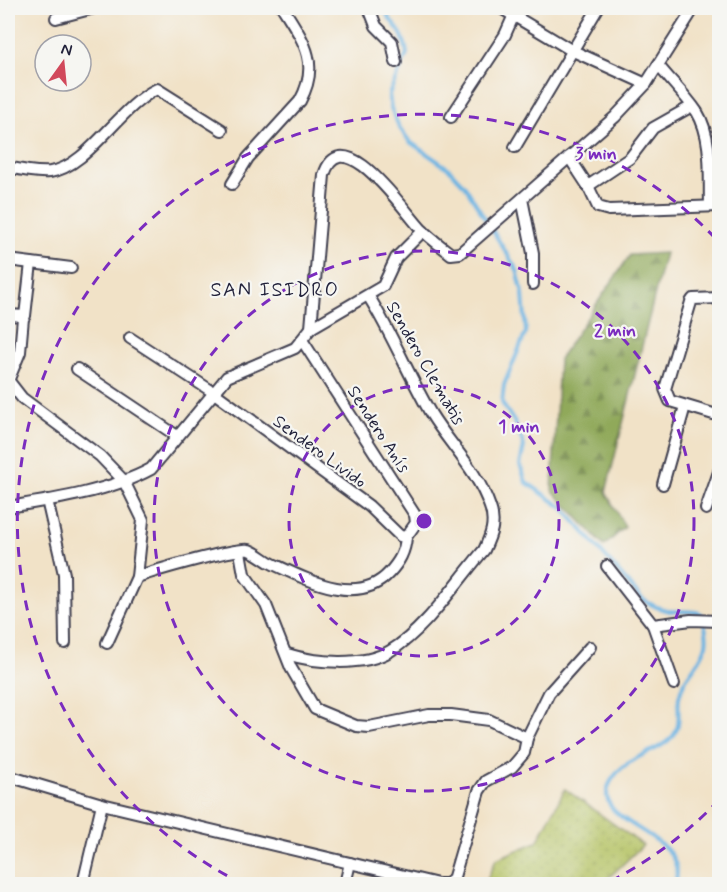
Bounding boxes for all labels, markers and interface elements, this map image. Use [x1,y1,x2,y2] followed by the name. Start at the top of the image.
[33,33,93,93] north arrow
[59,38,74,61] text: N
[575,142,617,166] text: 3 min
[211,277,339,304] district label: SAN ISIDRO
[380,297,470,430] street label: Sendero Clematis
[594,319,636,343] text: 2 min
[341,381,415,478] street label: Sendero Anís
[268,410,371,494] street label: Sendero Livido
[498,415,540,439] text: 1 min
[414,511,434,531] centre of rings

